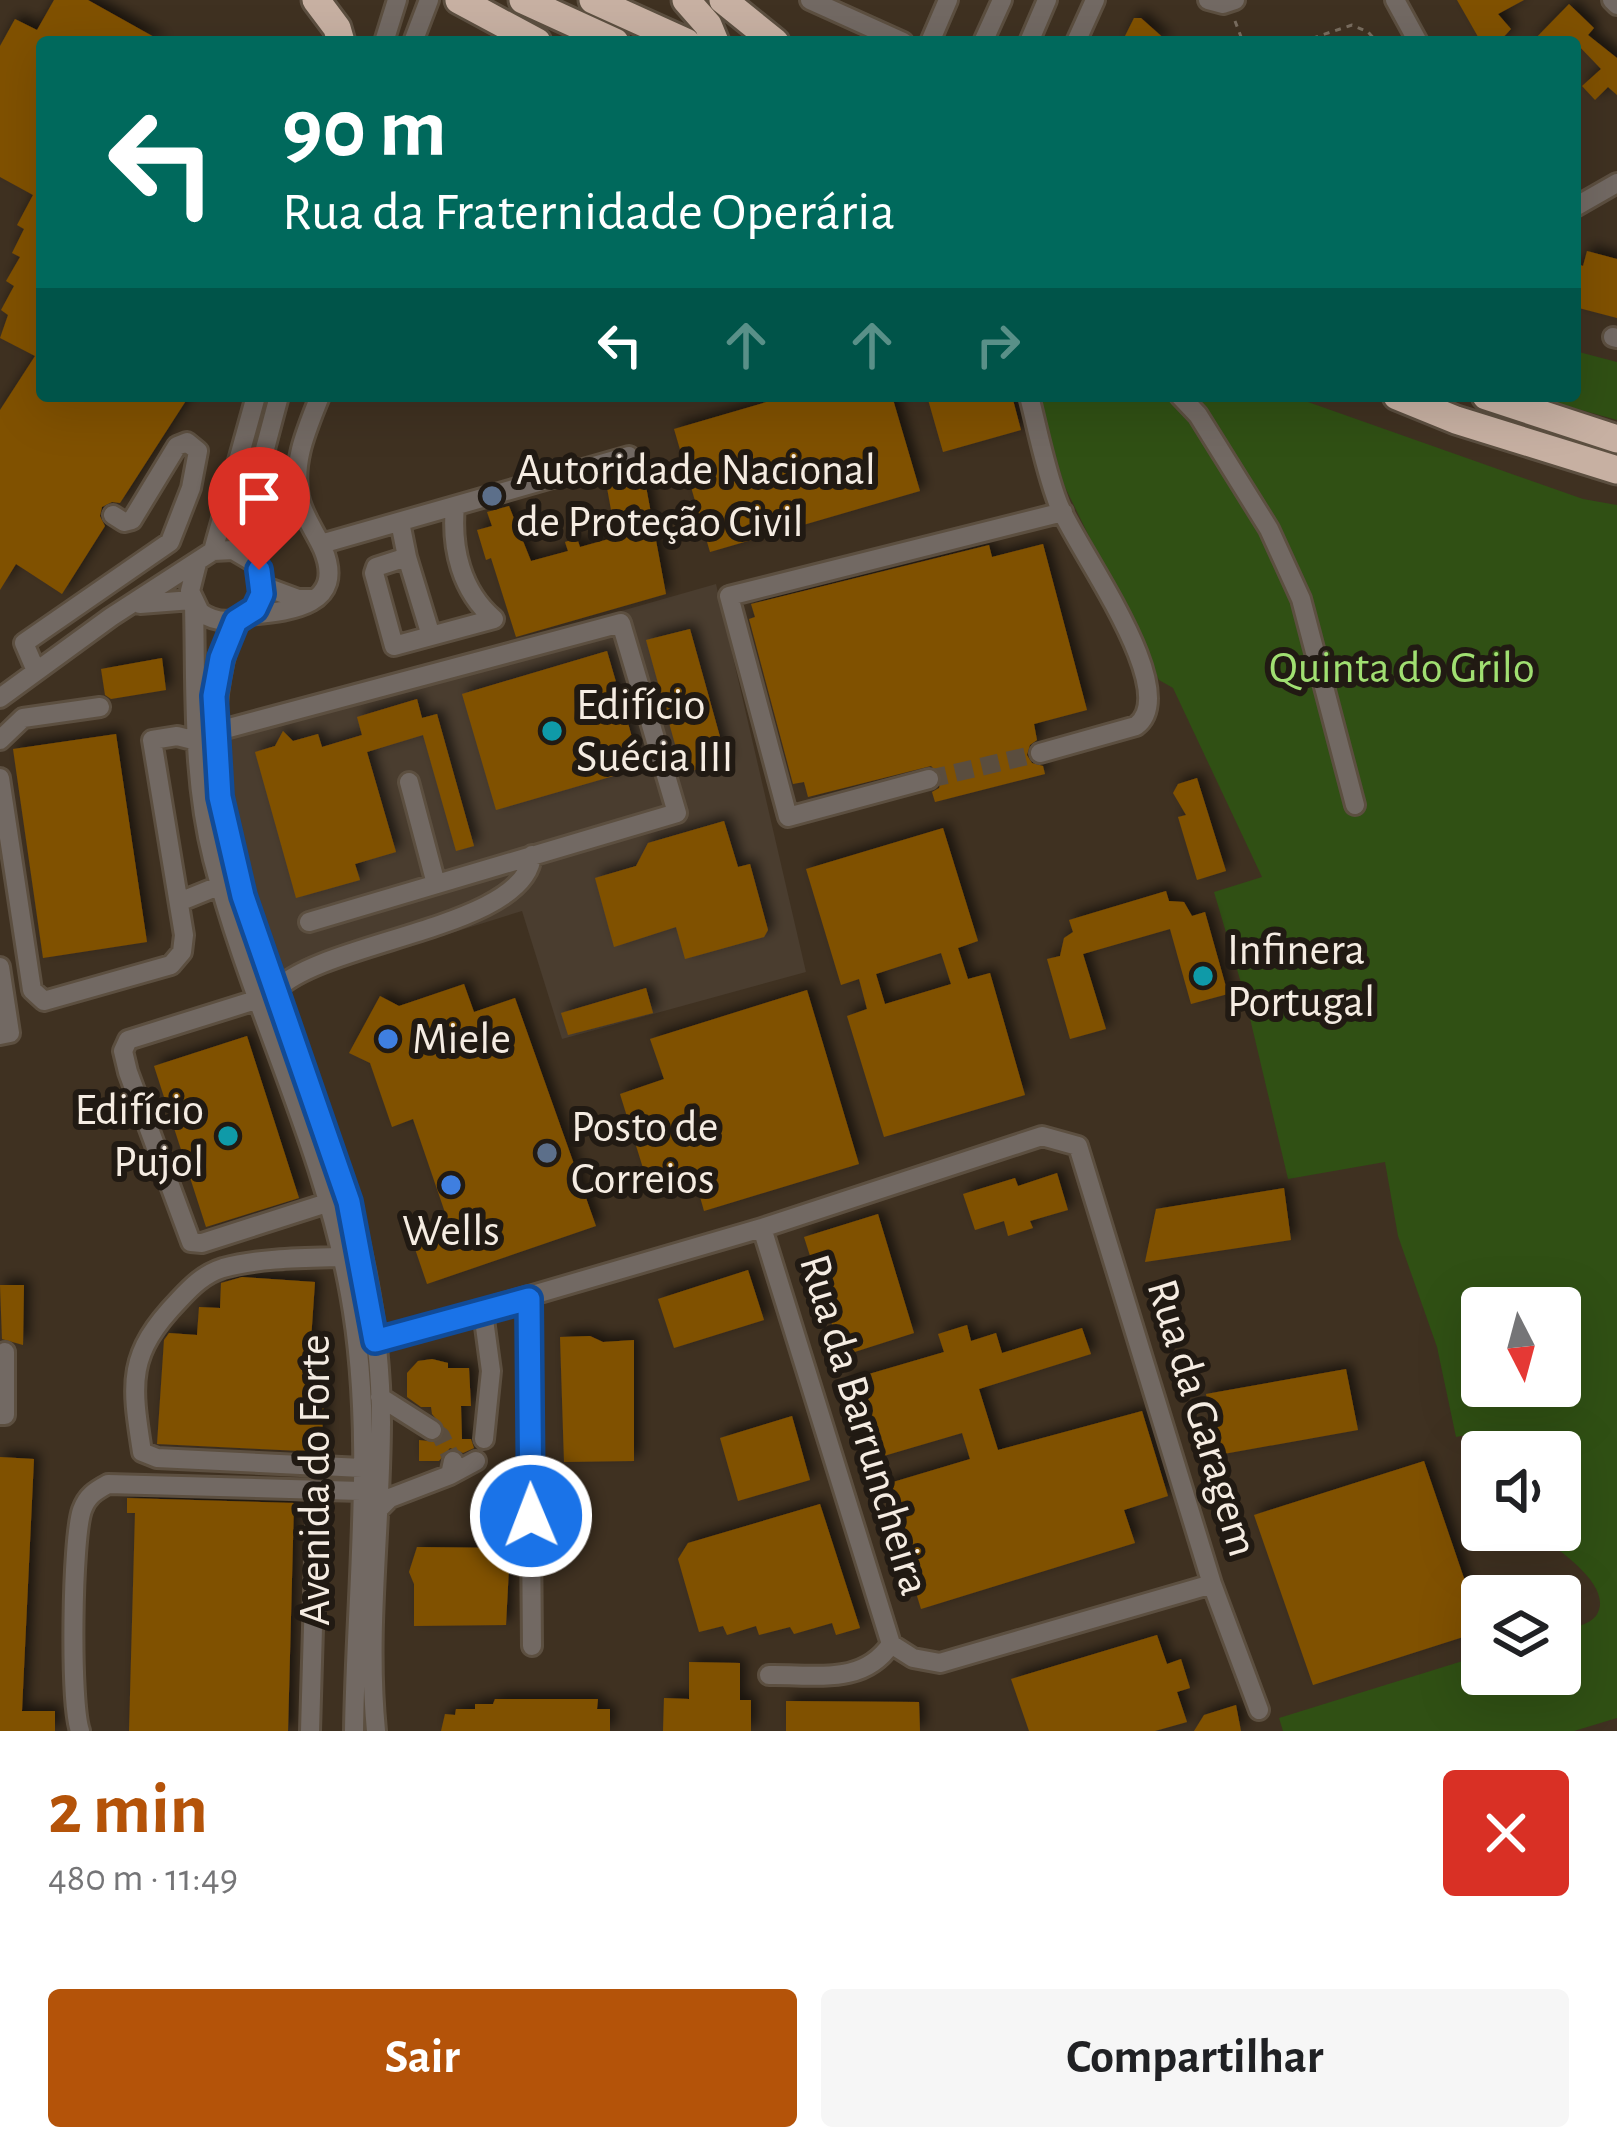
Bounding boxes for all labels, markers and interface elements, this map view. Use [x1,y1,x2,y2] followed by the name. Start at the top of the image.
[84,84,240,240] icon: left
[282,88,447,172] text: 90 m
[282,186,895,240] text: Rua da Fraternidade Operária
[587,312,653,378] icon: left
[713,312,779,378] icon: ahead
[839,312,905,378] icon: ahead
[965,312,1031,378] icon: right
[208,447,310,570] pin
[516,448,876,545] place label: Autoridade Nacional de Proteção Civil
[226,465,292,531] icon: arrive
[479,483,505,509] marker: Autoridade Nacional de Proteção Civil
[1269,646,1535,691] park label: Quinta do Grilo
[576,683,734,780] place label: Edifício Suécia III
[539,718,565,744] marker: Edifício Suécia III
[1227,928,1375,1025] place label: Infinera Portugal
[1190,963,1216,989] marker: Infinera Portugal
[412,1017,511,1062] place label: Miele
[375,1026,401,1052] marker: Miele
[74,1088,204,1185] place label: Edifício Pujol
[571,1105,719,1202] place label: Posto de Correios
[215,1123,241,1149] marker: Edifício Pujol
[534,1140,560,1166] marker: Posto de Correios
[438,1172,464,1198] marker: Wells
[402,1209,500,1254] place label: Wells
[791,1249,937,1601] street label: Rua da Barruncheira
[1138,1274,1266,1562] street label: Rua da Garagem
[1461,1287,1581,1407] north arrow
[1461,1287,1581,1695] map controls
[293,1334,338,1626] street label: Avenida do Forte
[1461,1431,1581,1551] button: sound
[468,1453,594,1579] position arrow
[1461,1575,1581,1695] button: layers
[1443,1770,1569,1896] button: close
[48,1774,208,1846] text: 2 min
[48,1859,238,1898] text: 480 m · 11:49
[48,1989,797,2127] button: Sair
[821,1989,1569,2127] button: Compartilhar

